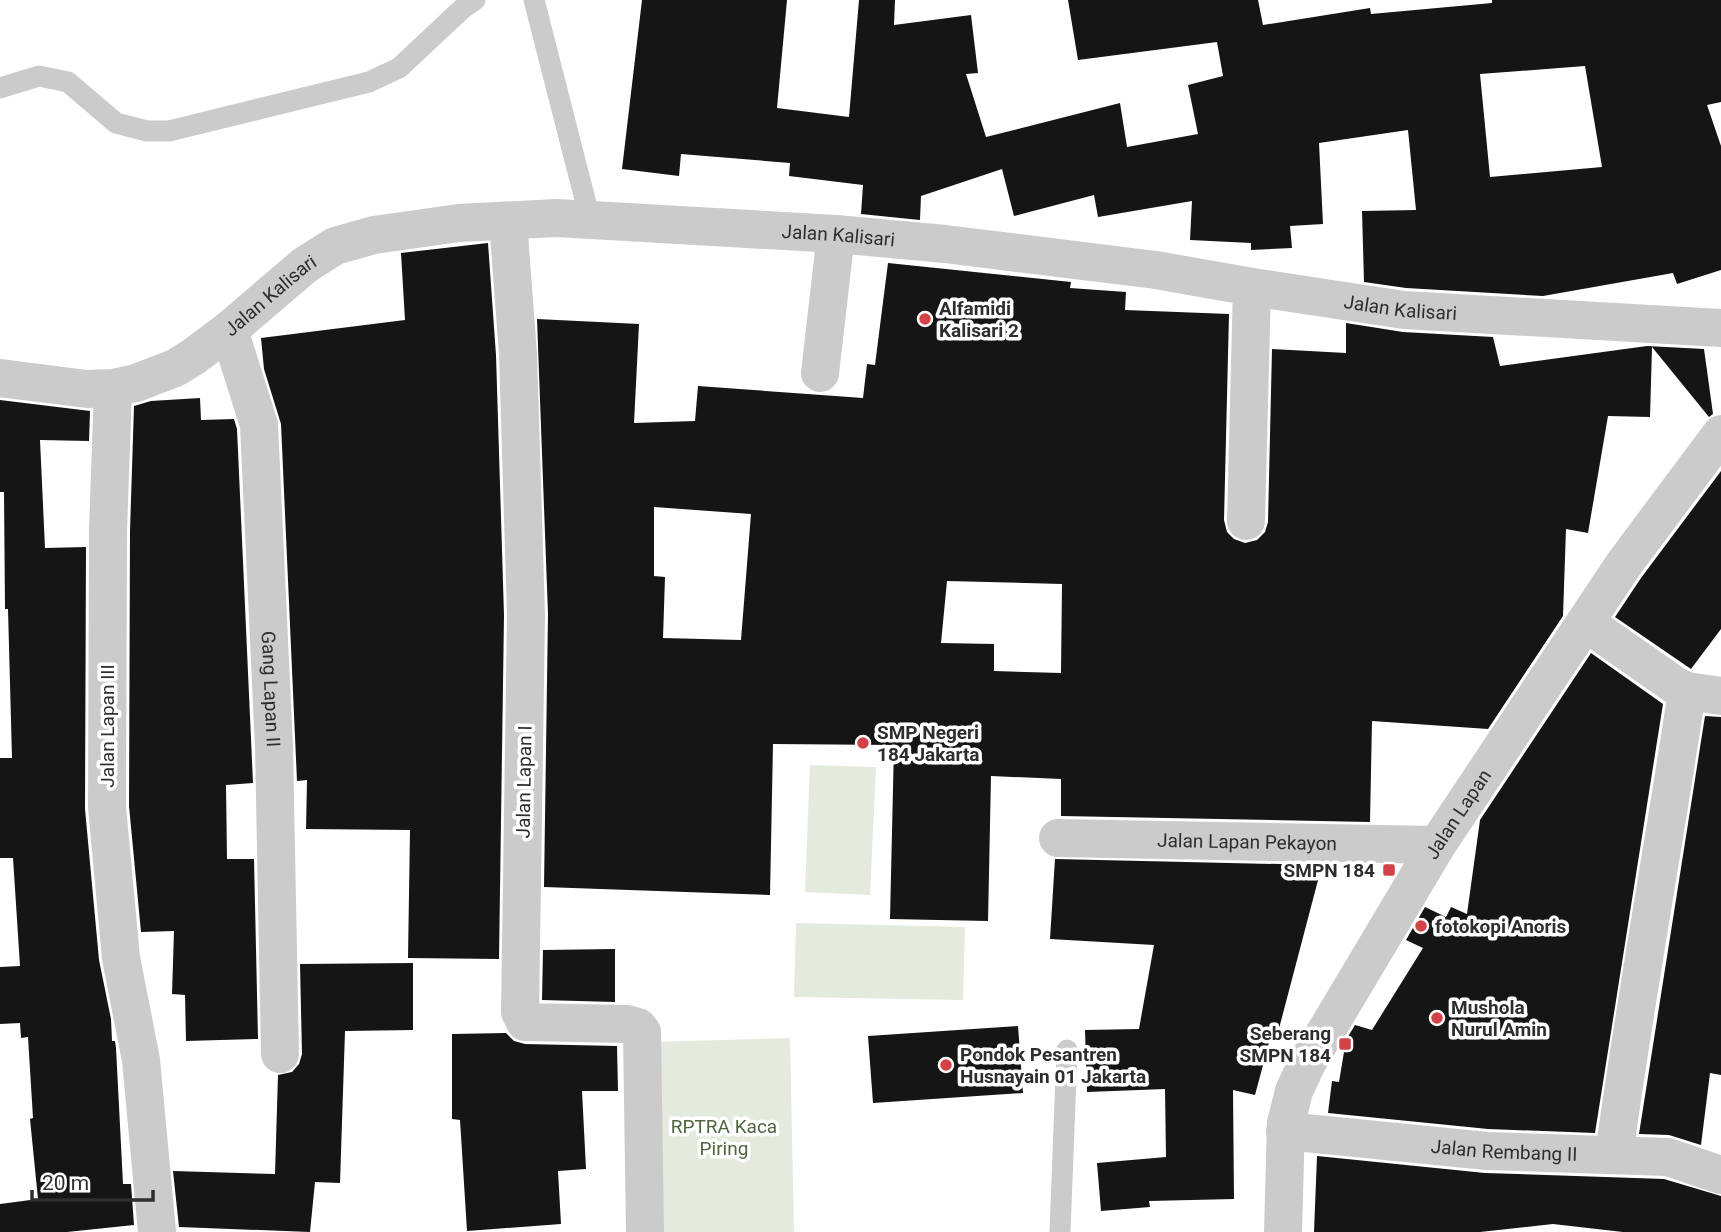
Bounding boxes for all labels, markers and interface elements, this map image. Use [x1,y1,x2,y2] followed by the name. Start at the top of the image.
[781,219,896,251] street label: Jalan Kalisari
[219,250,320,341] street label: Jalan Kalisari
[1342,290,1458,324] street label: Jalan Kalisari
[939,297,1019,342] place label: Alfamidi Kalisari 2
[917,311,933,327] marker: Alfamidi Kalisari 2
[257,630,285,748] street label: Gang Lapan II
[96,664,119,788] street label: Jalan Lapan III
[877,721,980,766] place label: SMP Negeri 184 Jakarta
[512,725,536,839] street label: Jalan Lapan I
[855,735,871,751] marker: SMP Negeri 184 Jakarta
[1420,765,1496,863] street label: Jalan Lapan
[1157,828,1337,855] street label: Jalan Lapan Pekayon
[1284,859,1375,882] place label: SMPN 184
[1381,862,1397,878] marker: SMPN 184
[1435,915,1567,938] place label: fotokopi Anoris
[1413,918,1429,934] marker: fotokopi Anoris
[1451,996,1547,1041] place label: Mushola Nurul Amin
[1429,1010,1445,1026] marker: Mushola Nurul Amin
[1240,1022,1331,1067] place label: Seberang SMPN 184
[1337,1036,1353,1052] marker: Seberang SMPN 184
[960,1043,1146,1088] place label: Pondok Pesantren Husnayain 01 Jakarta
[938,1057,954,1073] marker: Pondok Pesantren Husnayain 01 Jakarta
[671,1115,777,1160] park label: RPTRA Kaca Piring
[1430,1134,1578,1165] street label: Jalan Rembang II
[32,1158,152,1202] scale bar
[42,1171,89,1195] text: 20 m

